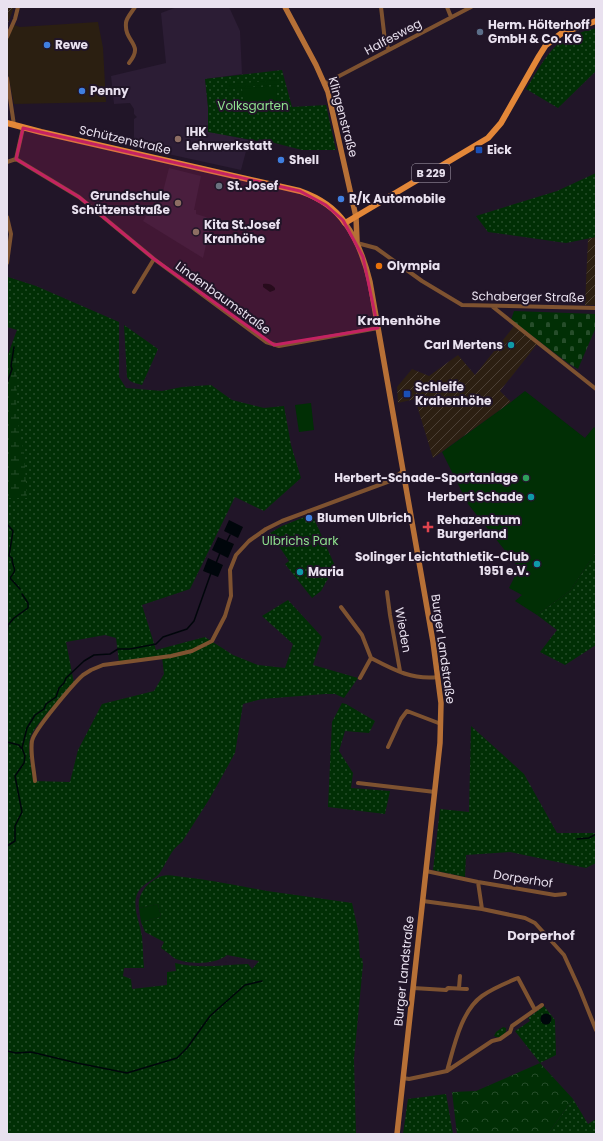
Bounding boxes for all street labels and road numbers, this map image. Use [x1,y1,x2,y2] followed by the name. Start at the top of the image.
[361,14,424,59] street label: Halfesweg
[325,75,362,159] street label: Klingenstraße
[78,121,173,158] street label: Schützenstraße
[412,164,450,182] road number: B 229
[172,257,274,338] street label: Lindenbaumstraße
[471,287,585,306] street label: Schaberger Straße
[427,593,460,705] street label: Burger Landstraße
[391,606,416,654] street label: Wieden
[492,865,554,892] street label: Dorperhof
[389,915,418,1027] street label: Burger Landstraße

